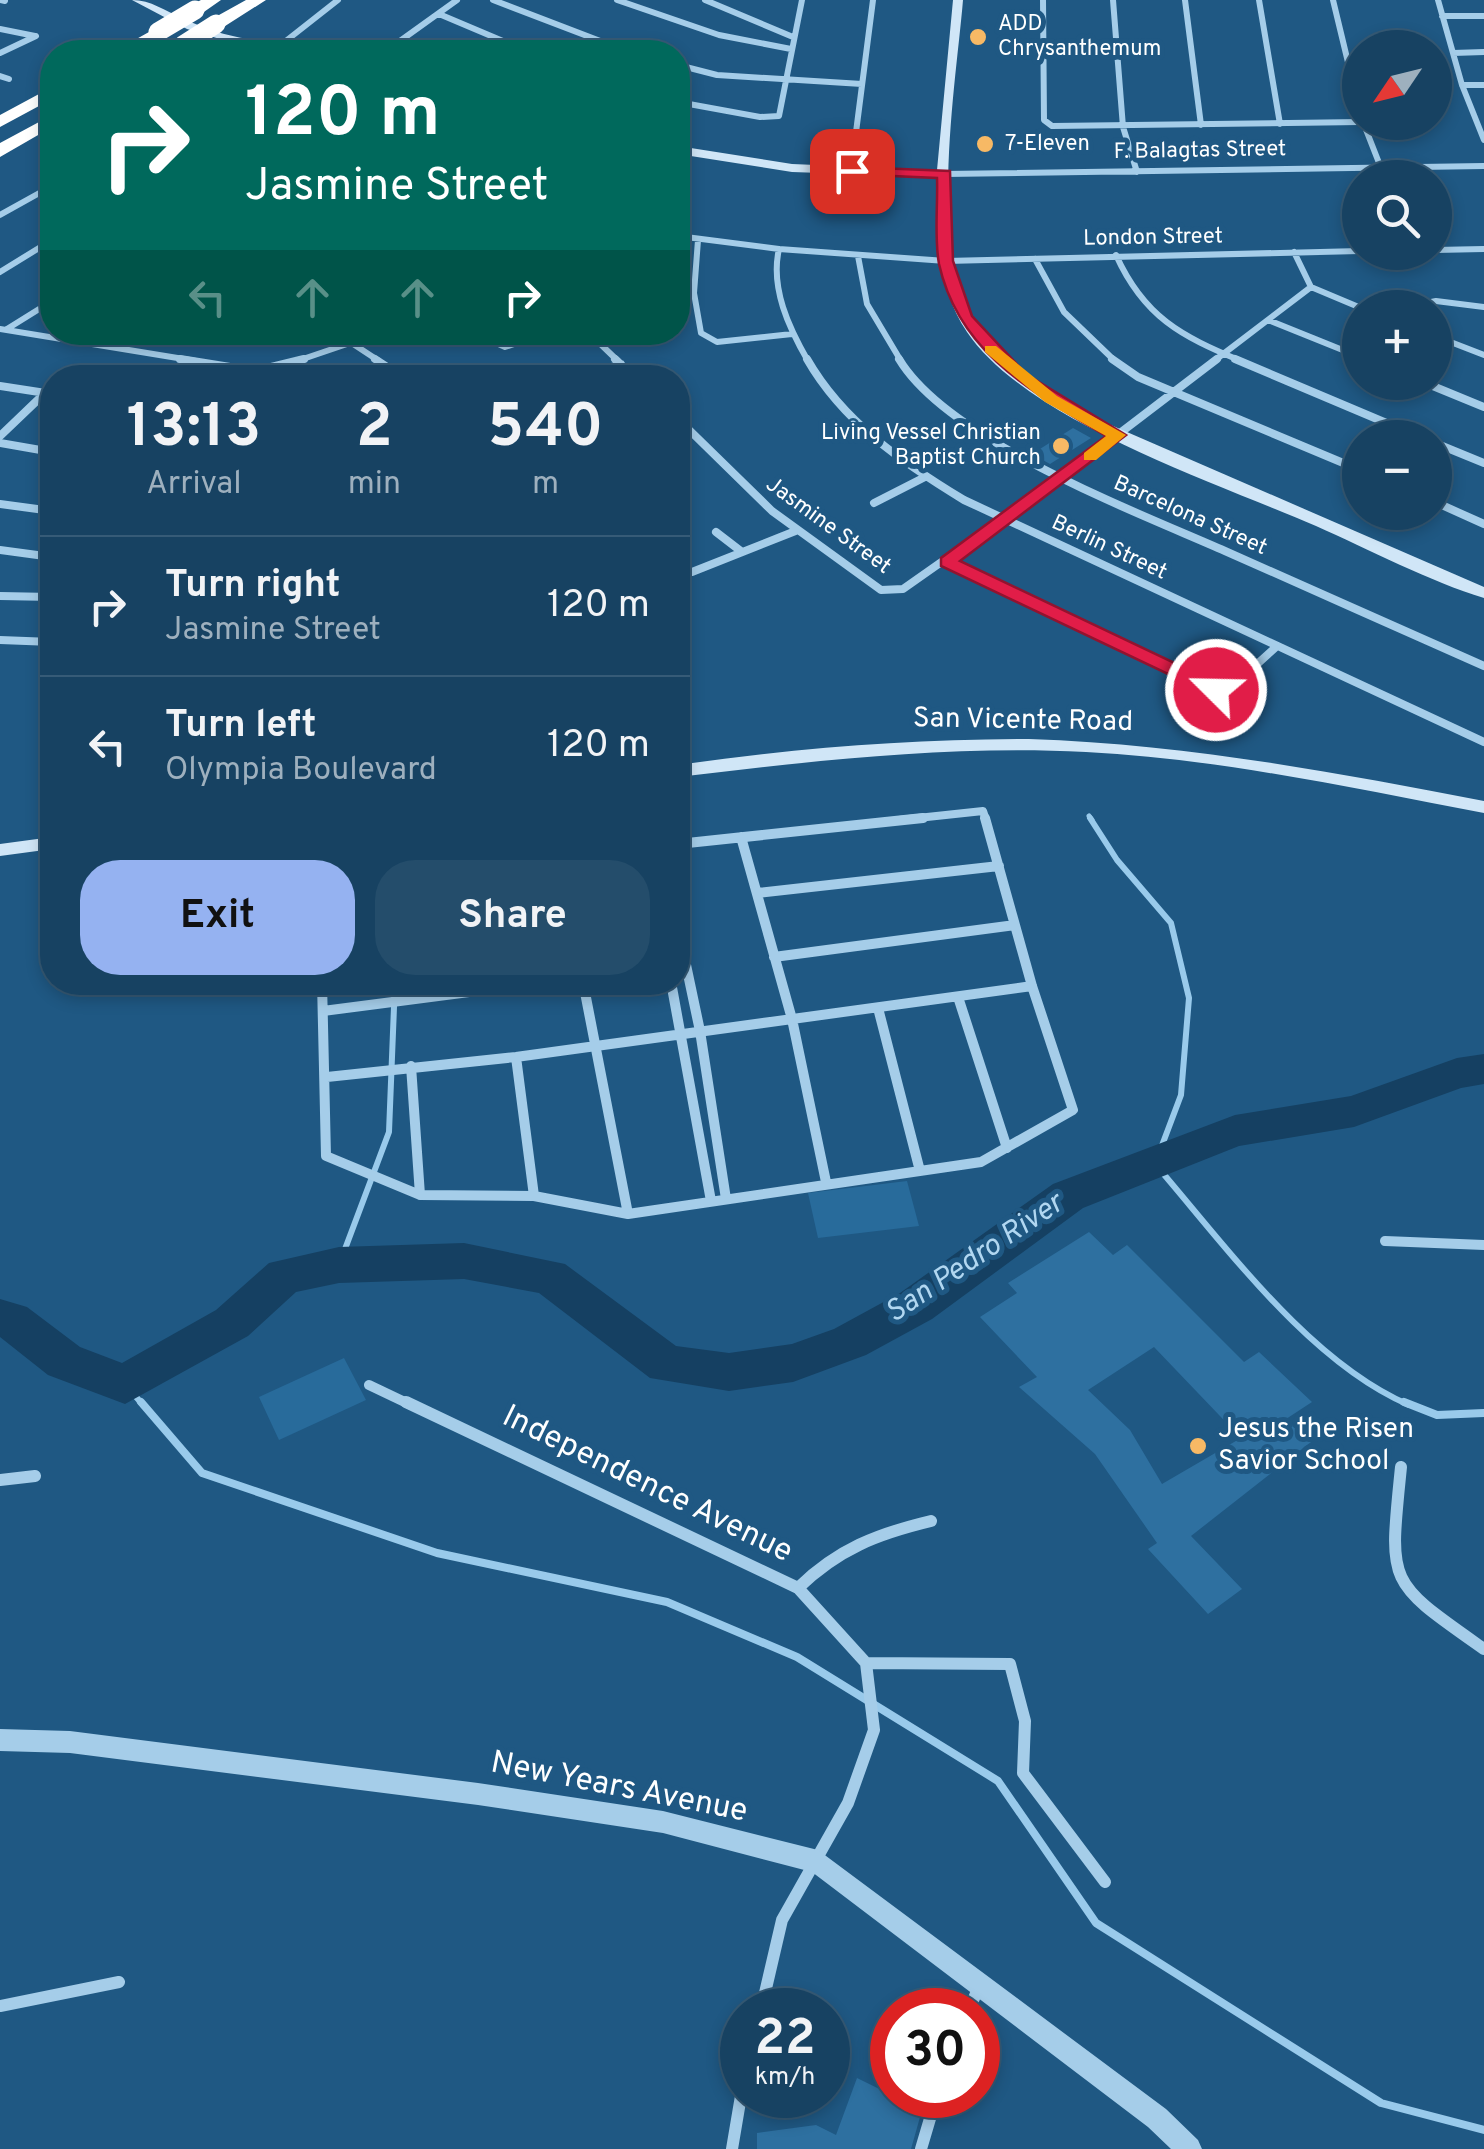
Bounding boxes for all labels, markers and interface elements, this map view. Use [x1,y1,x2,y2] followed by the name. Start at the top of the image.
[998,11,1161,63] place label: ADD Chrysanthemum
[967,26,989,48] marker: ADD Chrysanthemum
[1342,30,1452,140] north arrow
[1342,30,1452,530] map controls
[245,72,441,161] text: 120 m
[80,80,210,210] icon: right
[810,129,895,214] pin
[1005,131,1090,158] place label: 7-Eleven
[974,133,996,155] marker: 7-Eleven
[1114,136,1286,166] street label: F. Balagtas Street
[825,144,880,199] icon: arrive
[245,159,549,216] text: Jasmine Street
[1342,160,1452,270] button: search
[1083,223,1223,253] street label: London Street
[180,270,235,325] icon: left
[285,270,340,325] icon: ahead
[390,270,445,325] icon: ahead
[495,270,550,325] icon: right
[1342,290,1452,400] button: +
[127,392,261,468] text: 13:13
[356,392,393,468] text: 2
[488,392,603,468] text: 540
[821,420,1041,472] place label: Living Vessel Christian Baptist Church
[1342,420,1452,530] button: −
[1050,435,1072,457] marker: Living Vessel Christian Baptist Church
[146,465,242,505] text: Arrival
[348,465,401,505] text: min
[532,465,559,505] text: m
[1109,470,1271,562] street label: Barcelona Street
[760,471,896,581] street label: Jasmine Street
[1047,509,1171,587] street label: Berlin Street
[165,562,340,611] text: Turn right
[80,579,135,634] icon: right
[547,582,650,631] text: 120 m
[165,611,381,651] text: Jasmine Street
[1164,638,1268,742] position arrow
[913,701,1133,741] street label: San Vicente Road
[165,702,317,751] text: Turn left
[80,719,135,774] icon: left
[547,722,650,771] text: 120 m
[165,751,437,791] text: Olympia Boulevard
[80,860,355,975] button: Exit
[375,860,650,975] button: Share
[879,1184,1073,1332] water label: San Pedro River
[495,1397,799,1573] street label: Independence Avenue
[1218,1412,1414,1480] place label: Jesus the Risen Savior School
[1187,1435,1209,1457] marker: Jesus the Risen Savior School
[487,1743,751,1833] street label: New Years Avenue
[870,1988,1000,2118] speed limit sign: 30
[754,2009,816,2072] text: 22
[755,2062,815,2094] text: km/h

